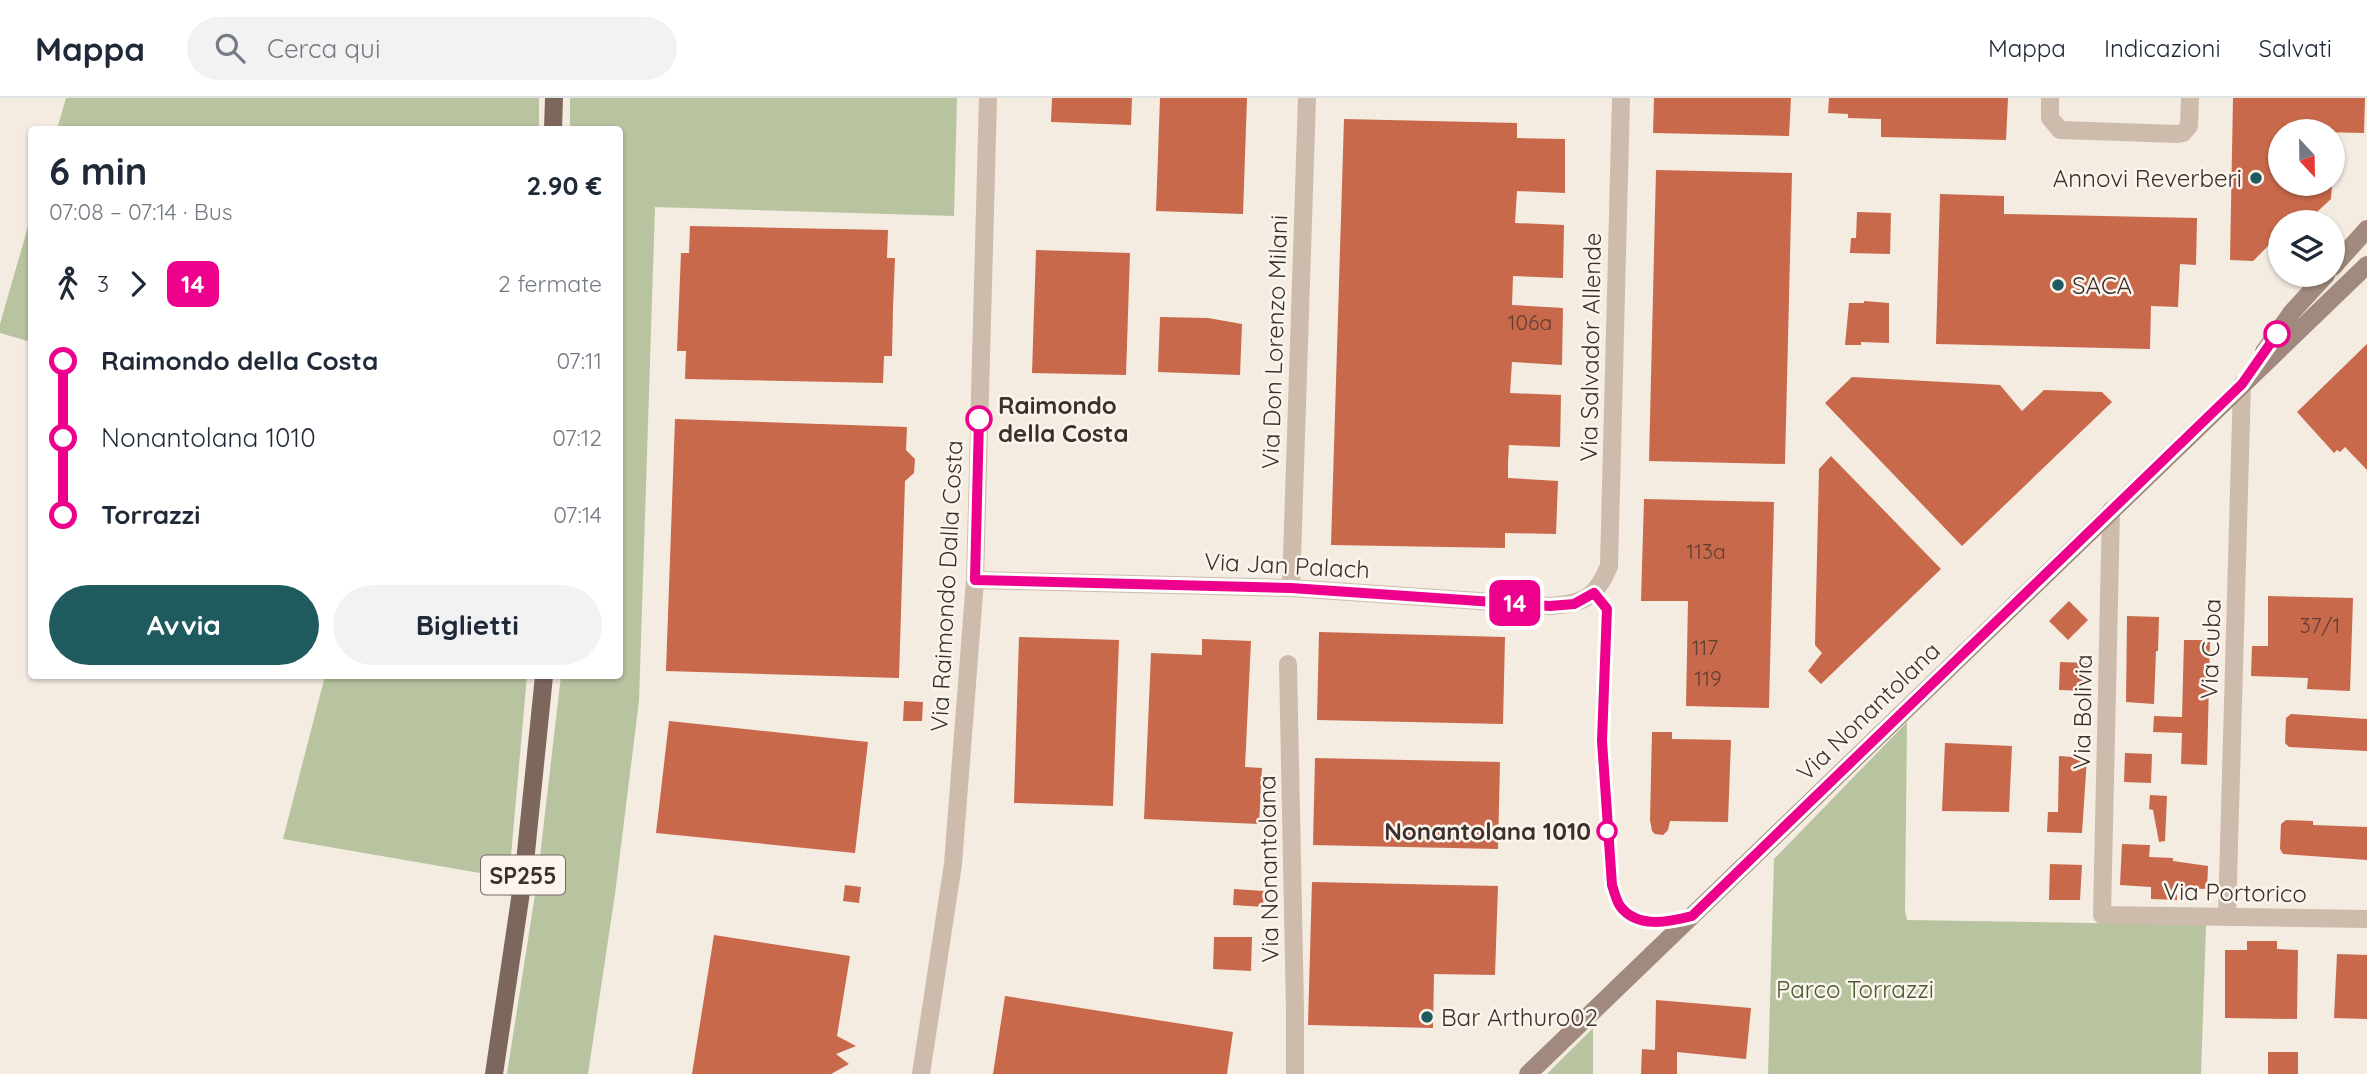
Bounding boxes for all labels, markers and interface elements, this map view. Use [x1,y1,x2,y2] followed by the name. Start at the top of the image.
[187,17,677,80] search box
[35,28,145,69] text: Mappa
[211,29,249,67] icon: search
[267,32,380,65] text: Cerca qui
[1988,33,2066,63] text: Mappa
[2104,33,2221,63] text: Indicazioni
[2259,33,2332,63] text: Salvati
[2268,119,2345,196] north arrow
[2268,119,2345,287] map controls
[49,147,147,195] text: 6 min
[2053,163,2242,193] place label: Annovi Reverberi
[526,169,602,202] text: 2.90 €
[2248,170,2264,186] marker: Annovi Reverberi
[49,197,233,226] text: 07:08 – 07:14 · Bus
[2268,210,2345,287] button: layers
[1255,214,1293,470] street label: Via Don Lorenzo Milani
[1573,232,1607,462] street label: Via Salvador Allende
[49,265,87,303] icon: walk
[119,265,157,303] icon: forward
[97,269,109,298] text: 3
[181,269,205,299] text: 14
[498,269,602,298] text: 2 fermate
[2072,270,2132,300] place label: SACA
[2050,277,2066,293] marker: SACA
[1508,309,1552,335] house number: 106a
[2264,321,2290,347] unlabelled marker
[101,344,378,377] text: Raimondo della Costa
[556,346,602,375] text: 07:11
[998,390,1128,448] place label: Raimondo della Costa
[966,406,992,432] marker: Raimondo della Costa
[101,421,316,454] text: Nonantolana 1010
[552,423,602,452] text: 07:12
[923,439,969,733] street label: Via Raimondo Dalla Costa
[101,498,200,531] text: Torrazzi
[553,500,602,529] text: 07:14
[1686,538,1726,564] house number: 113a
[1203,546,1371,584] street label: Via Jan Palach
[1484,580,1546,626] line badge: 14
[49,585,319,665] button: Avvia
[333,585,602,665] button: Biglietti
[1503,588,1527,618] text: 14
[2193,598,2227,700] street label: Via Cuba
[2300,612,2340,638] house number: 37/1
[1692,634,1718,660] house number: 117
[1790,635,1946,787] street label: Via Nonantolana
[2066,654,2098,770] street label: Via Bolivia
[1694,665,1722,691] house number: 119
[1251,775,1285,963] street label: Via Nonantolana
[1384,816,1591,846] place label: Nonantolana 1010
[1597,821,1617,841] marker: Nonantolana 1010
[481,856,565,894] road number: SP255
[2163,876,2307,908] street label: Via Portorico
[1776,974,1934,1004] park label: Parco Torrazzi
[1441,1002,1598,1032] place label: Bar Arthuro02
[1419,1009,1435,1025] marker: Bar Arthuro02

